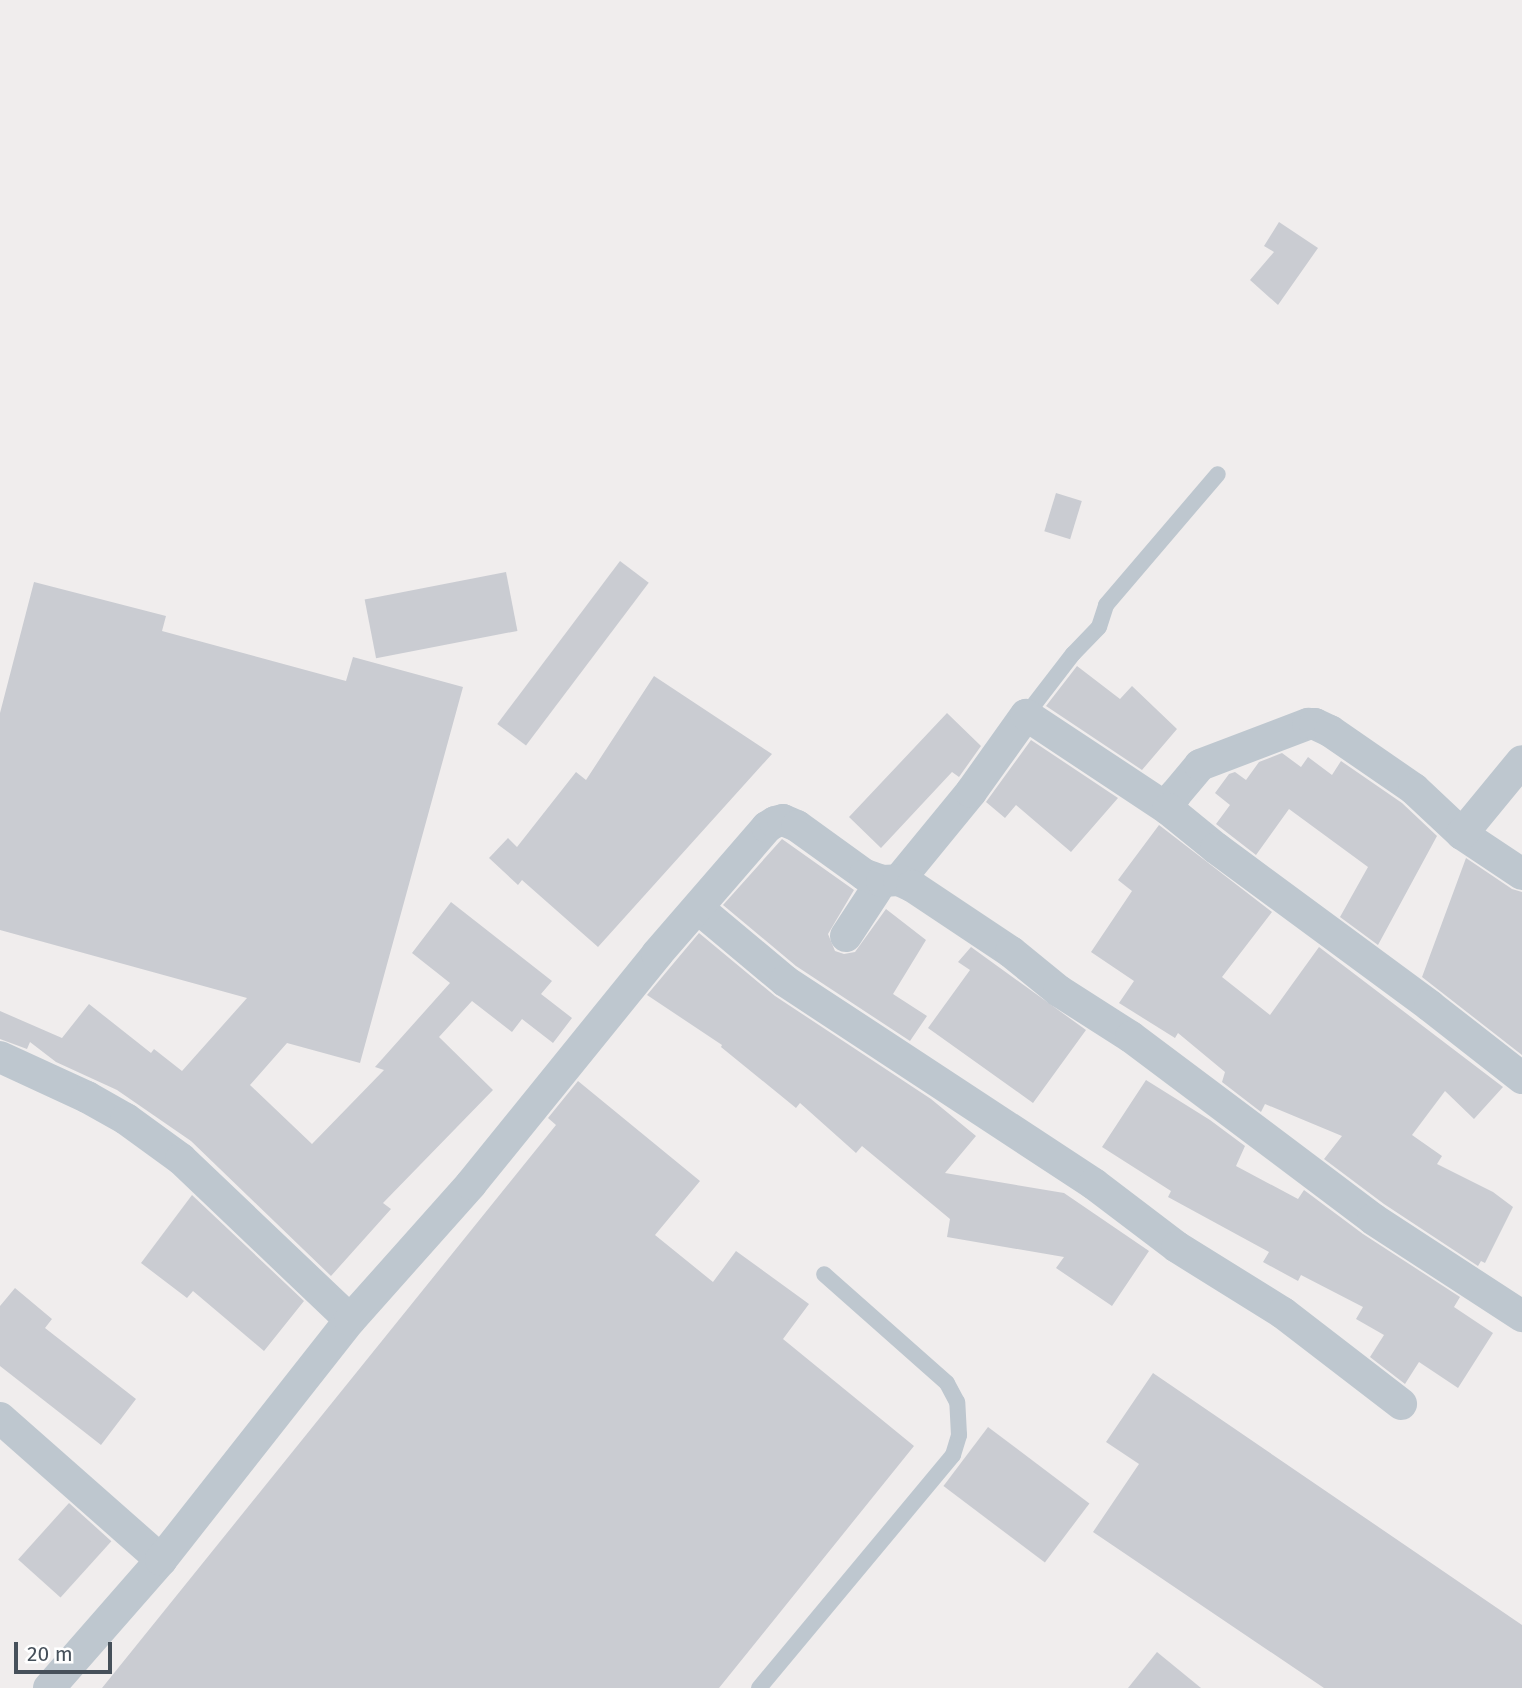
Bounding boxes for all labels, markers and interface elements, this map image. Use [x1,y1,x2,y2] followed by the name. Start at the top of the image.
[18,1628,116,1672] scale bar
[27,1641,73,1667] text: 20 m

